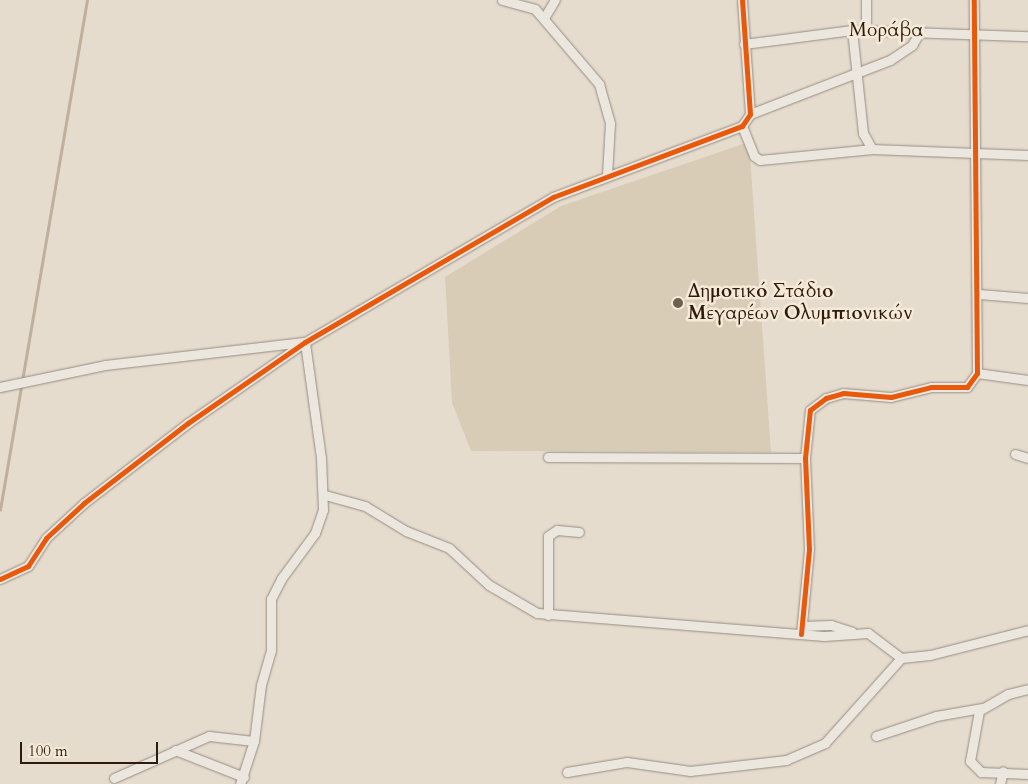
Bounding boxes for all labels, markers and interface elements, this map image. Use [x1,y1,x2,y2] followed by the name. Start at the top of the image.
[849,20,923,42] street label: Μοράβα
[688,281,912,325] place label: Δημοτικό Στάδιο Μεγαρέων Ολυμπιονικών
[672,297,684,309] marker: Δημοτικό Στάδιο Μεγαρέων Ολυμπιονικών
[22,732,160,764] scale bar
[28,741,68,761] text: 100 m

